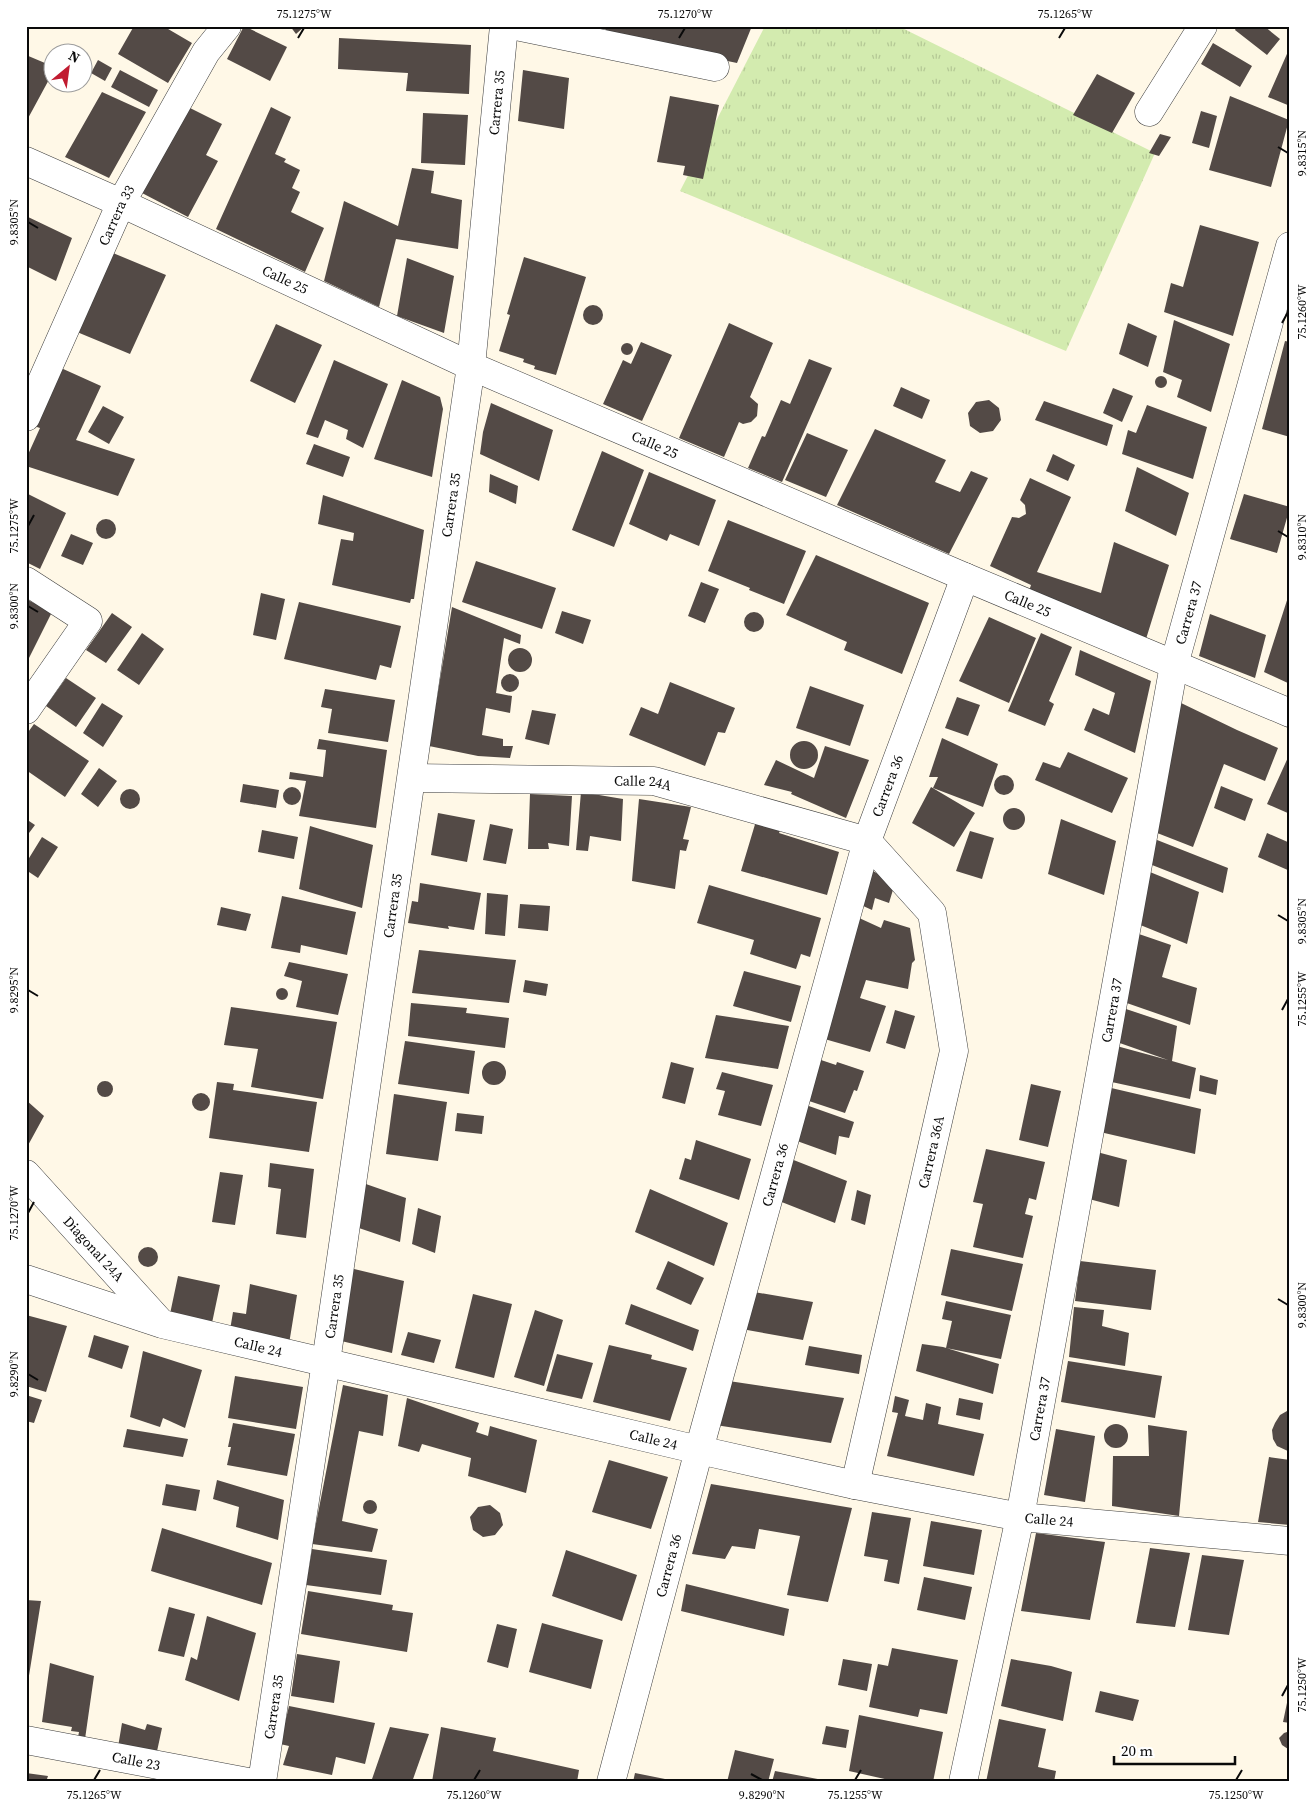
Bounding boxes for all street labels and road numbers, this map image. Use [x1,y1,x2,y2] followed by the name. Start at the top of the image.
[483,69,510,136] street label: Carrera 35
[93,181,139,249] street label: Carrera 33
[259,260,312,299] street label: Calle 25
[629,426,681,463] street label: Calle 25
[436,471,465,538] street label: Carrera 35
[1170,579,1207,647] street label: Carrera 37
[1001,585,1054,622] street label: Calle 25
[867,752,908,820] street label: Carrera 36
[614,771,675,796] street label: Calle 24A
[378,872,407,939] street label: Carrera 35
[1096,977,1127,1044] street label: Carrera 37
[913,1113,949,1190] street label: Carrera 36A
[757,1141,793,1209] street label: Carrera 36
[59,1212,129,1287] street label: Diagonal 24A
[320,1273,349,1340] street label: Carrera 35
[232,1331,284,1362] street label: Calle 24
[1024,1375,1055,1443] street label: Carrera 37
[627,1424,679,1455] street label: Calle 24
[1024,1507,1074,1532] street label: Calle 24
[650,1532,686,1599] street label: Carrera 36
[259,1673,288,1740] street label: Carrera 35
[110,1746,162,1775] street label: Calle 23

